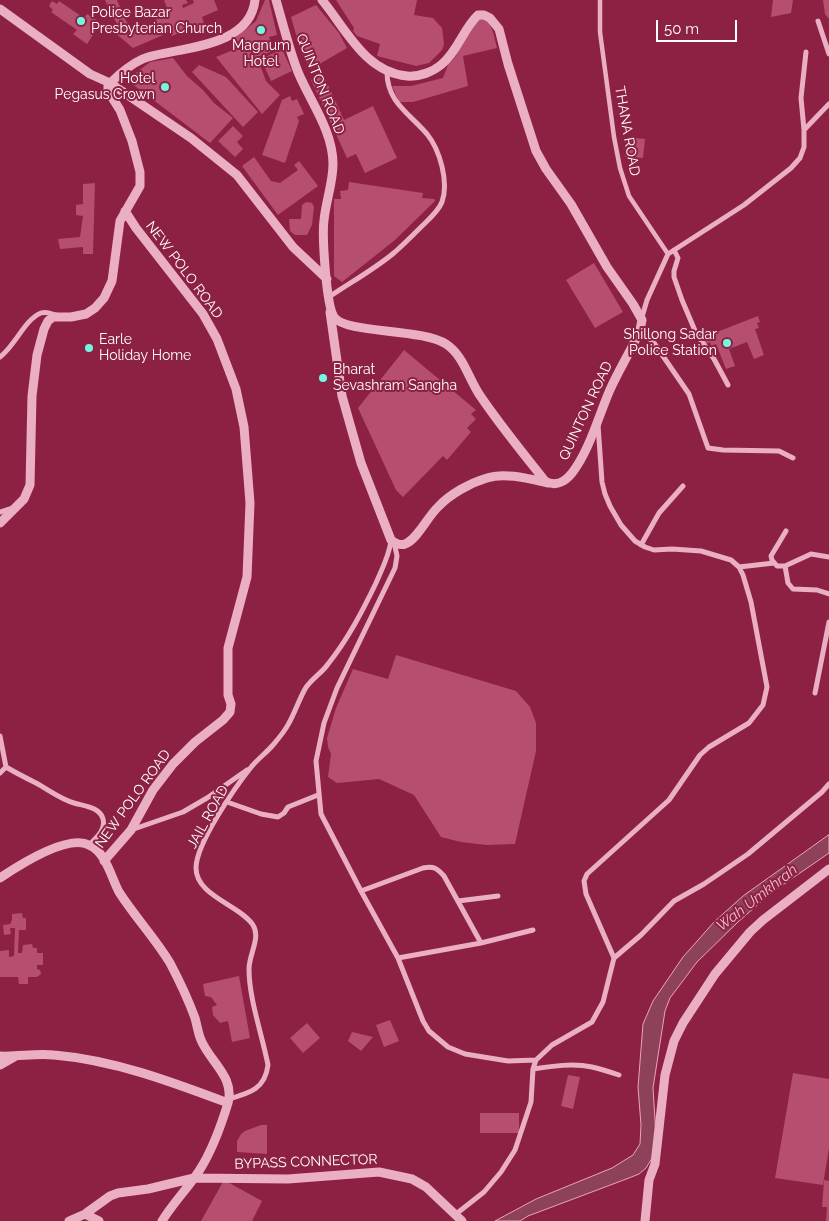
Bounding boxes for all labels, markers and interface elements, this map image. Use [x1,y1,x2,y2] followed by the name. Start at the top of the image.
[91,5,222,38] place label: Police Bazar Presbyterian Church
[659,10,740,42] scale bar
[75,15,87,27] marker: Police Bazar Presbyterian Church
[664,20,699,38] text: 50 m
[255,24,267,36] marker: Magnum Hotel
[292,31,348,137] street label: QUINTON ROAD
[232,38,290,70] place label: Magnum Hotel
[55,71,155,104] place label: Hotel Pegasus Crown
[159,81,171,93] marker: Hotel Pegasus Crown
[611,85,643,177] street label: THANA ROAD
[142,218,226,322] street label: NEW POLO ROAD
[624,327,717,360] place label: Shillong Sadar Police Station
[99,332,191,364] place label: Earle Holiday Home
[721,337,733,349] marker: Shillong Sadar Police Station
[83,342,95,354] marker: Earle Holiday Home
[556,359,616,463] street label: QUINTON ROAD
[333,362,457,394] place label: Bharat Sevashram Sangha
[317,372,329,384] marker: Bharat Sevashram Sangha
[92,747,174,851] street label: NEW POLO ROAD
[184,782,232,852] street label: JAIL ROAD
[713,861,801,935] water label: Wah Umkhrah
[234,1151,378,1173] street label: BYPASS CONNECTOR

